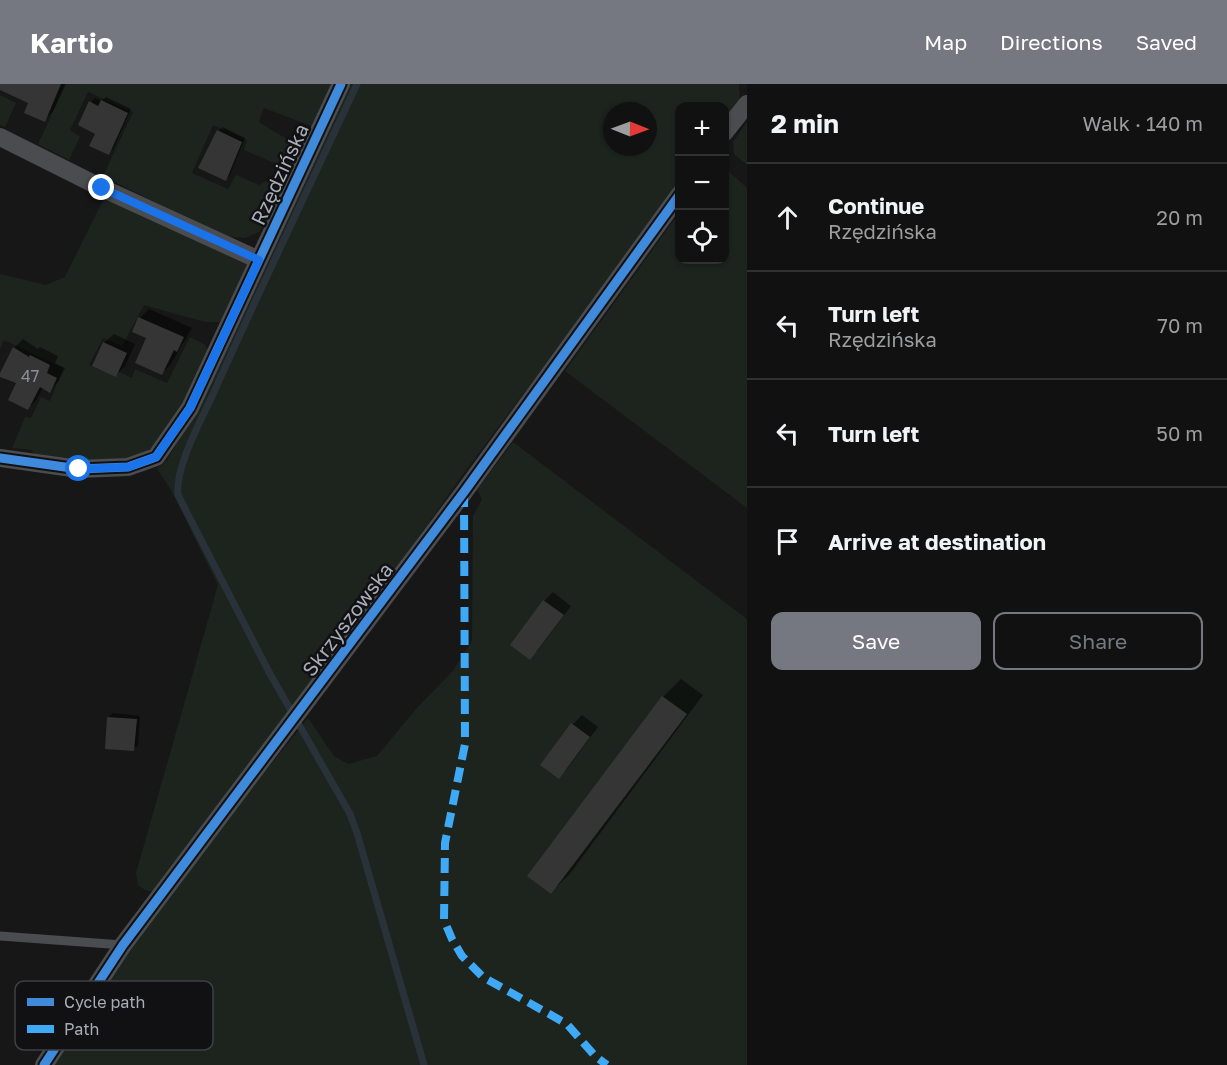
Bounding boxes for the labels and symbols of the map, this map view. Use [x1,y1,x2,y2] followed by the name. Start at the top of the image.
[603,102,657,156] north arrow
[245,120,313,228] street label: Rzędzińska
[88,174,114,200] route end
[21,366,39,386] house number: 47
[65,455,91,481] route start
[297,558,397,680] street label: Skrzyszowska
[15,981,213,1050] legend
[64,992,145,1012] text: Cycle path
[64,1019,99,1039] text: Path

